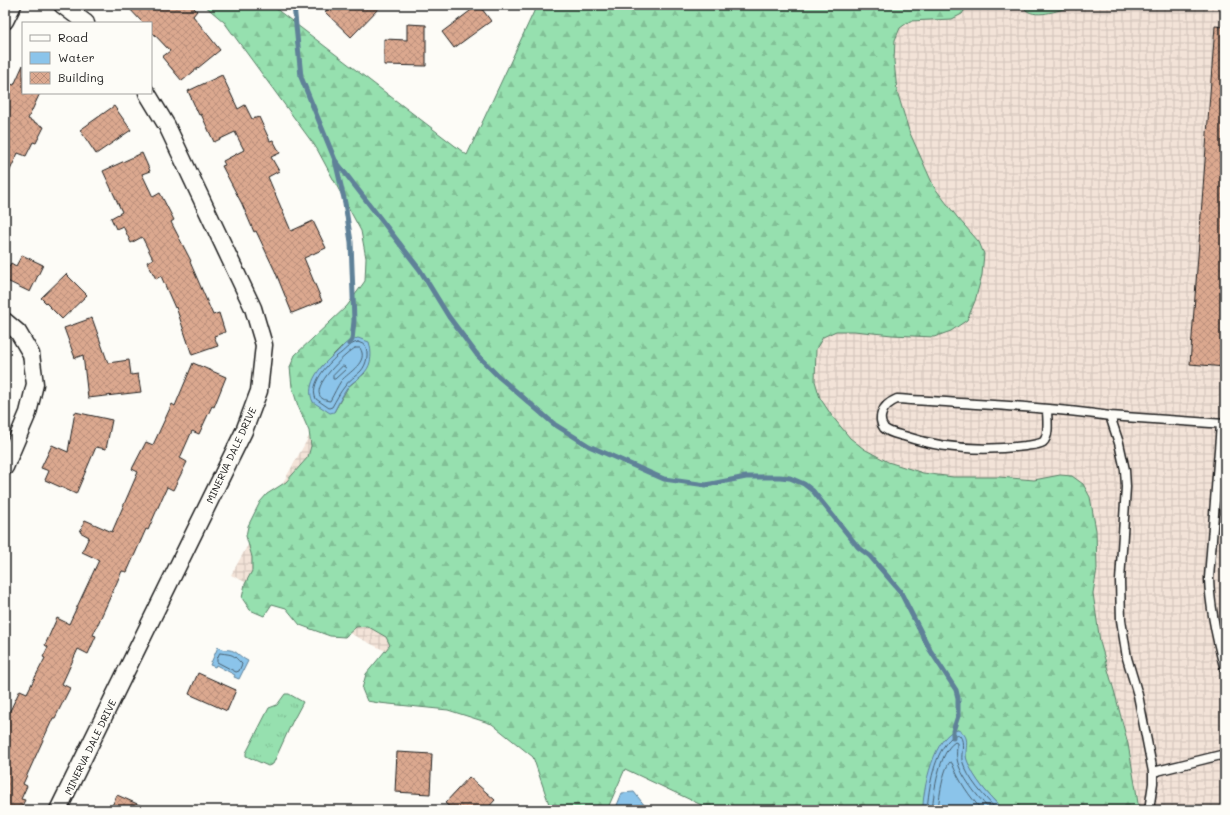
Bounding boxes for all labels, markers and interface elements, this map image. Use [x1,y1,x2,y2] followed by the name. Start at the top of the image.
[22,22,152,94] legend
[58,29,88,45] text: Road
[58,49,95,65] text: Water
[58,69,104,85] text: Building
[203,404,260,505] street label: MINERVA DALE DRIVE
[61,697,119,797] street label: MINERVA DALE DRIVE

